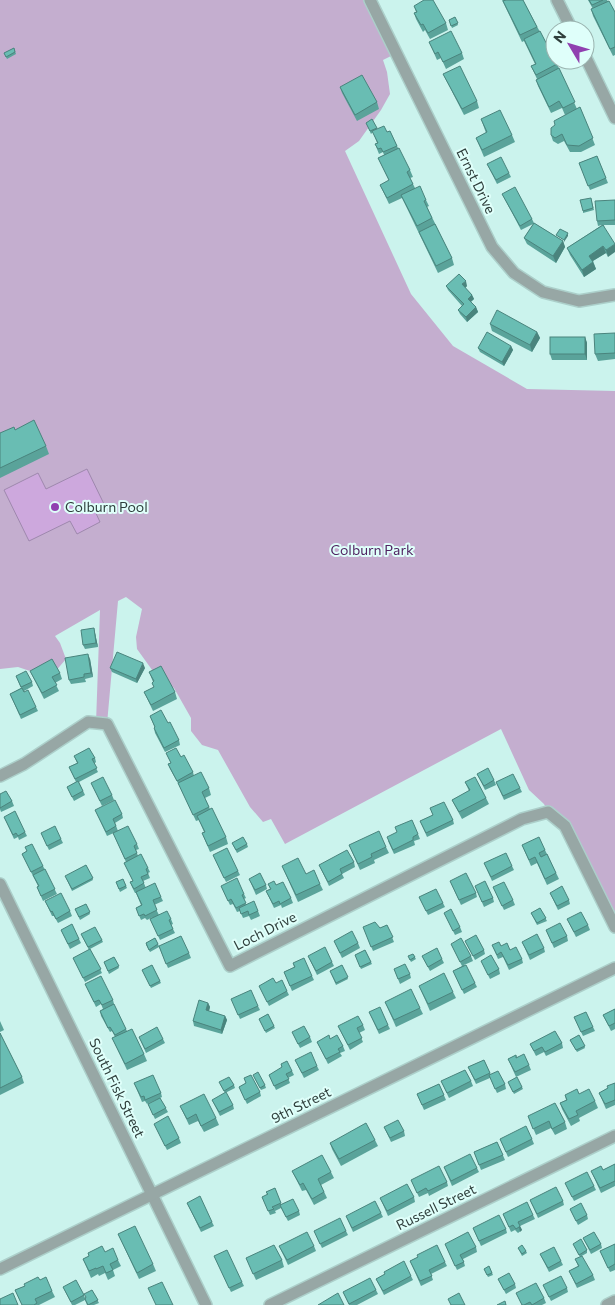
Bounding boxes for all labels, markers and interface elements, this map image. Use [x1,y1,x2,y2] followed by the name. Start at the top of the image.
[545,20,595,70] north arrow
[549,27,569,46] text: N
[453,145,500,216] street label: Ernst Drive
[65,498,148,515] place label: Colburn Pool
[49,501,61,513] marker: Colburn Pool
[330,541,414,558] park label: Colburn Park
[231,908,299,954] street label: Loch Drive
[86,1035,149,1141] street label: South Fisk Street
[268,1083,334,1126] street label: 9th Street
[393,1180,479,1233] street label: Russell Street

